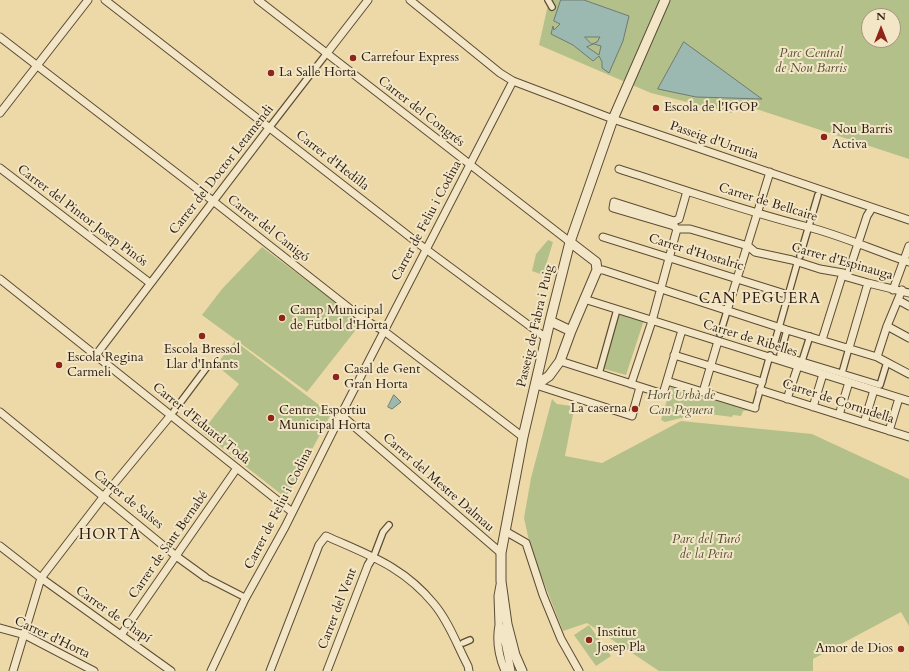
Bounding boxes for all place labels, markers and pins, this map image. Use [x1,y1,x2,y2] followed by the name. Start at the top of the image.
[361,50,459,66] place label: Carrefour Express
[348,53,358,63] marker: Carrefour Express
[279,65,356,81] place label: La Salle Horta
[266,68,276,78] marker: La Salle Horta
[664,100,758,116] place label: Escola de l'IGOP
[651,103,661,113] marker: Escola de l'IGOP
[832,122,893,153] place label: Nou Barris Activa
[819,132,829,142] marker: Nou Barris Activa
[290,303,388,334] place label: Camp Municipal de Futbol d'Horta
[277,313,287,323] marker: Camp Municipal de Futbol d'Horta
[197,331,207,341] marker: Escola Bressol Llar d'Infants
[164,342,240,373] place label: Escola Bressol Llar d'Infants
[67,350,144,381] place label: Escola Regina Carmeli
[54,360,64,370] marker: Escola Regina Carmeli
[344,362,420,393] place label: Casal de Gent Gran Horta
[331,372,341,382] marker: Casal de Gent Gran Horta
[570,401,627,417] place label: La caserna
[279,403,371,434] place label: Centre Esportiu Municipal Horta
[630,404,640,414] marker: La caserna
[266,413,276,423] marker: Centre Esportiu Municipal Horta
[597,625,646,656] place label: Institut Josep Pla
[584,635,594,645] marker: Institut Josep Pla
[816,641,893,657] place label: Amor de Dios
[896,644,906,654] marker: Amor de Dios

